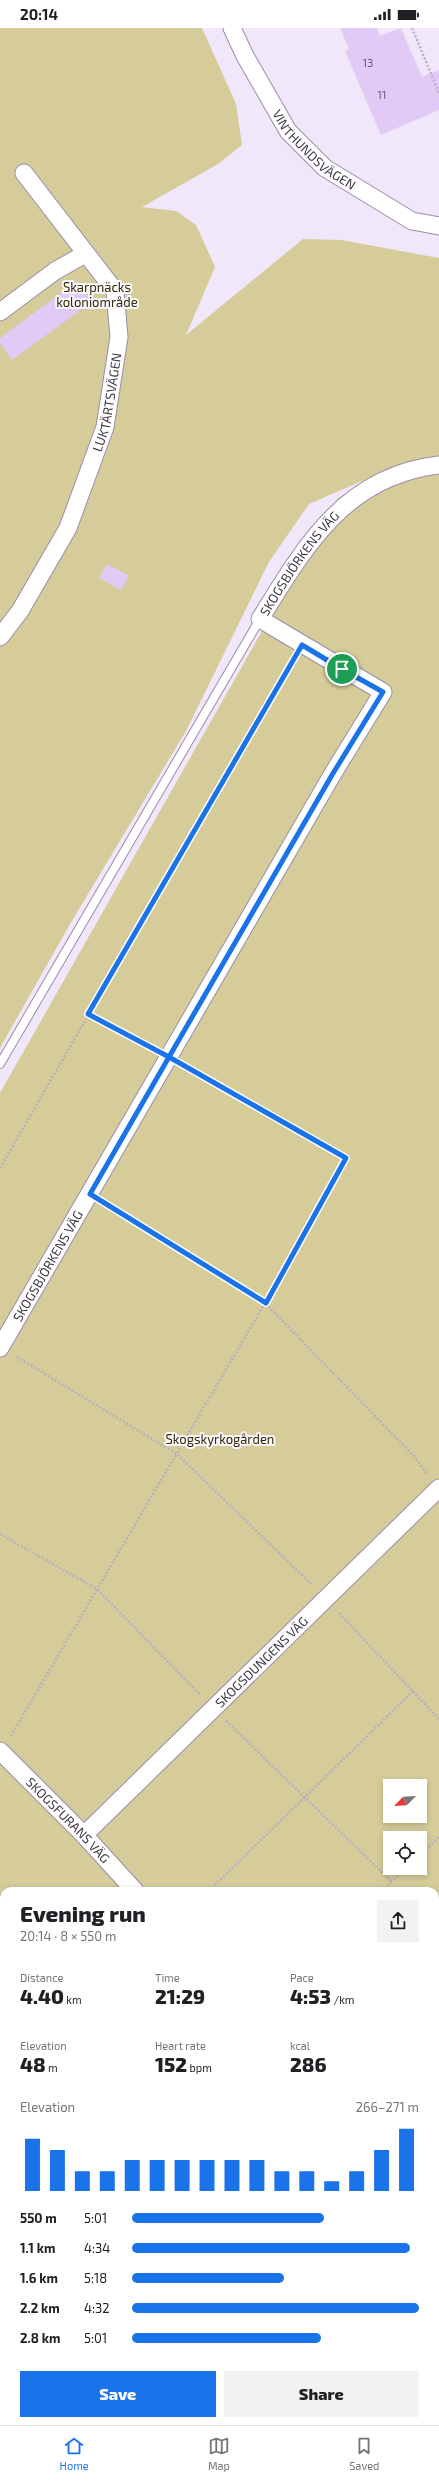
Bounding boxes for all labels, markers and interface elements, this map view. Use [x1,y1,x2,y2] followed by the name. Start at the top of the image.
[20,5,58,23] text: 20:14
[363,56,373,69] house number: 13
[378,88,386,101] house number: 11
[269,106,359,193] street label: VINTHUNDSVÄGEN
[56,279,138,310] park label: Skarpnäcks koloniområde
[89,352,124,454] street label: LUKTÄRTSVÄGEN
[256,507,342,618] street label: SKOGSBJÖRKENS VÄG
[325,652,359,686] pin
[331,658,353,680] icon: arrive
[9,1207,86,1324] street label: SKOGSBJÖRKENS VÄG
[166,1431,274,1447] park label: Skogskyrkogården
[212,1613,311,1711] street label: SKOGSDUNGENS VÄG
[23,1774,113,1866] street label: SKOGSFURANS VÄG
[383,1779,427,1823] north arrow
[383,1779,427,1875] map controls
[383,1831,427,1875] button: locate
[20,1900,146,1926] text: Evening run
[377,1900,419,1942] button: share
[20,1928,116,1944] text: 20:14 · 8 × 550 m
[20,1971,63,1984] text: Distance
[155,1971,180,1984] text: Time
[290,1971,314,1984] text: Pace
[20,1984,64,2008] text: 4.40
[155,1984,205,2008] text: 21:29
[290,1984,331,2008] text: 4:53
[64,1993,82,2006] text: km
[331,1993,354,2006] text: /km
[20,2039,67,2052] text: Elevation
[155,2039,206,2052] text: Heart rate
[290,2039,310,2052] text: kcal
[20,2052,46,2076] text: 48
[155,2052,187,2076] text: 152
[290,2052,326,2076] text: 286
[46,2061,58,2074] text: m
[187,2061,212,2074] text: bpm
[20,2099,75,2115] text: Elevation
[356,2099,419,2115] text: 266–271 m
[20,2210,57,2226] text: 550 m
[84,2210,107,2226] text: 5:01
[20,2240,55,2256] text: 1.1 km
[84,2240,110,2256] text: 4:34
[20,2270,58,2286] text: 1.6 km
[84,2270,107,2286] text: 5:18
[20,2300,60,2316] text: 2.2 km
[84,2300,110,2316] text: 4:32
[20,2330,60,2346] text: 2.8 km
[84,2330,107,2346] text: 5:01
[20,2371,216,2417] button: Save
[224,2371,419,2417] button: Share
[60,2435,89,2472] tab: Home
[208,2435,230,2472] tab: Map
[349,2435,379,2472] tab: Saved

